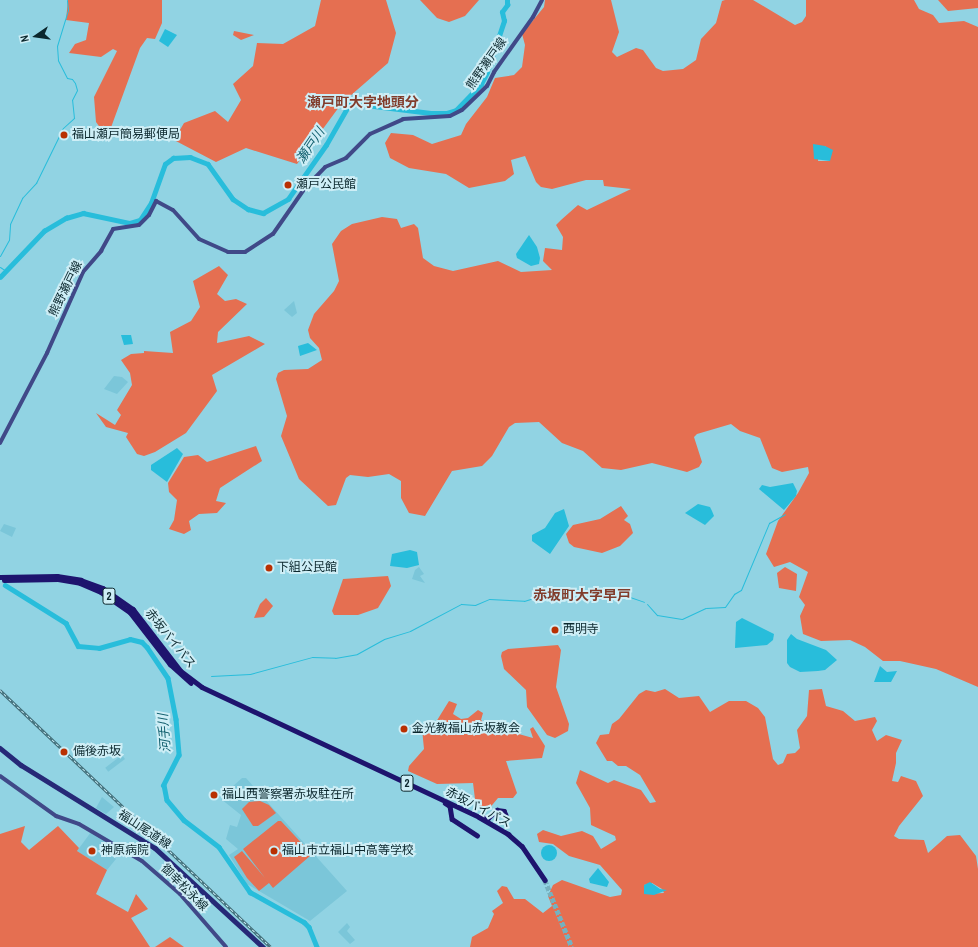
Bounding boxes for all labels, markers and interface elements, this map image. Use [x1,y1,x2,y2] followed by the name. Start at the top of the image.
[16,16,56,56] north arrow
[17,34,32,43] text: N
[464,35,510,93] street label: 熊野瀬戸線
[307,94,419,110] district label: 瀬戸町大字地頭分
[294,125,328,167] water label: 瀬戸川
[72,128,180,142] place label: 福山瀬戸簡易郵便局
[59,130,69,140] marker: 福山瀬戸簡易郵便局
[296,178,356,192] place label: 瀬戸公民館
[283,180,293,190] marker: 瀬戸公民館
[46,259,86,319] street label: 熊野瀬戸線
[277,561,337,575] place label: 下組公民館
[264,563,274,573] marker: 下組公民館
[102,587,116,605] road number: 2
[533,587,631,603] district label: 赤坂町大字早戸
[142,606,198,672] street label: 赤坂バイパス
[563,623,599,637] place label: 西明寺
[550,625,560,635] marker: 西明寺
[156,713,174,753] water label: 河手川
[412,722,520,736] place label: 金光教福山赤坂教会
[399,724,409,734] marker: 金光教福山赤坂教会
[73,745,121,759] place label: 備後赤坂
[58,746,70,758] marker: 備後赤坂
[400,774,414,792] road number: 2
[443,785,513,831] street label: 赤坂バイパス
[222,788,354,802] place label: 福山西警察署赤坂駐在所
[209,790,219,800] marker: 福山西警察署赤坂駐在所
[115,808,173,852] street label: 福山尾道線
[101,844,149,858] place label: 神原病院
[282,844,414,858] place label: 福山市立福山中高等学校
[86,845,98,857] marker: 神原病院
[269,846,279,856] marker: 福山市立福山中高等学校
[158,862,210,914] street label: 御幸松永線

